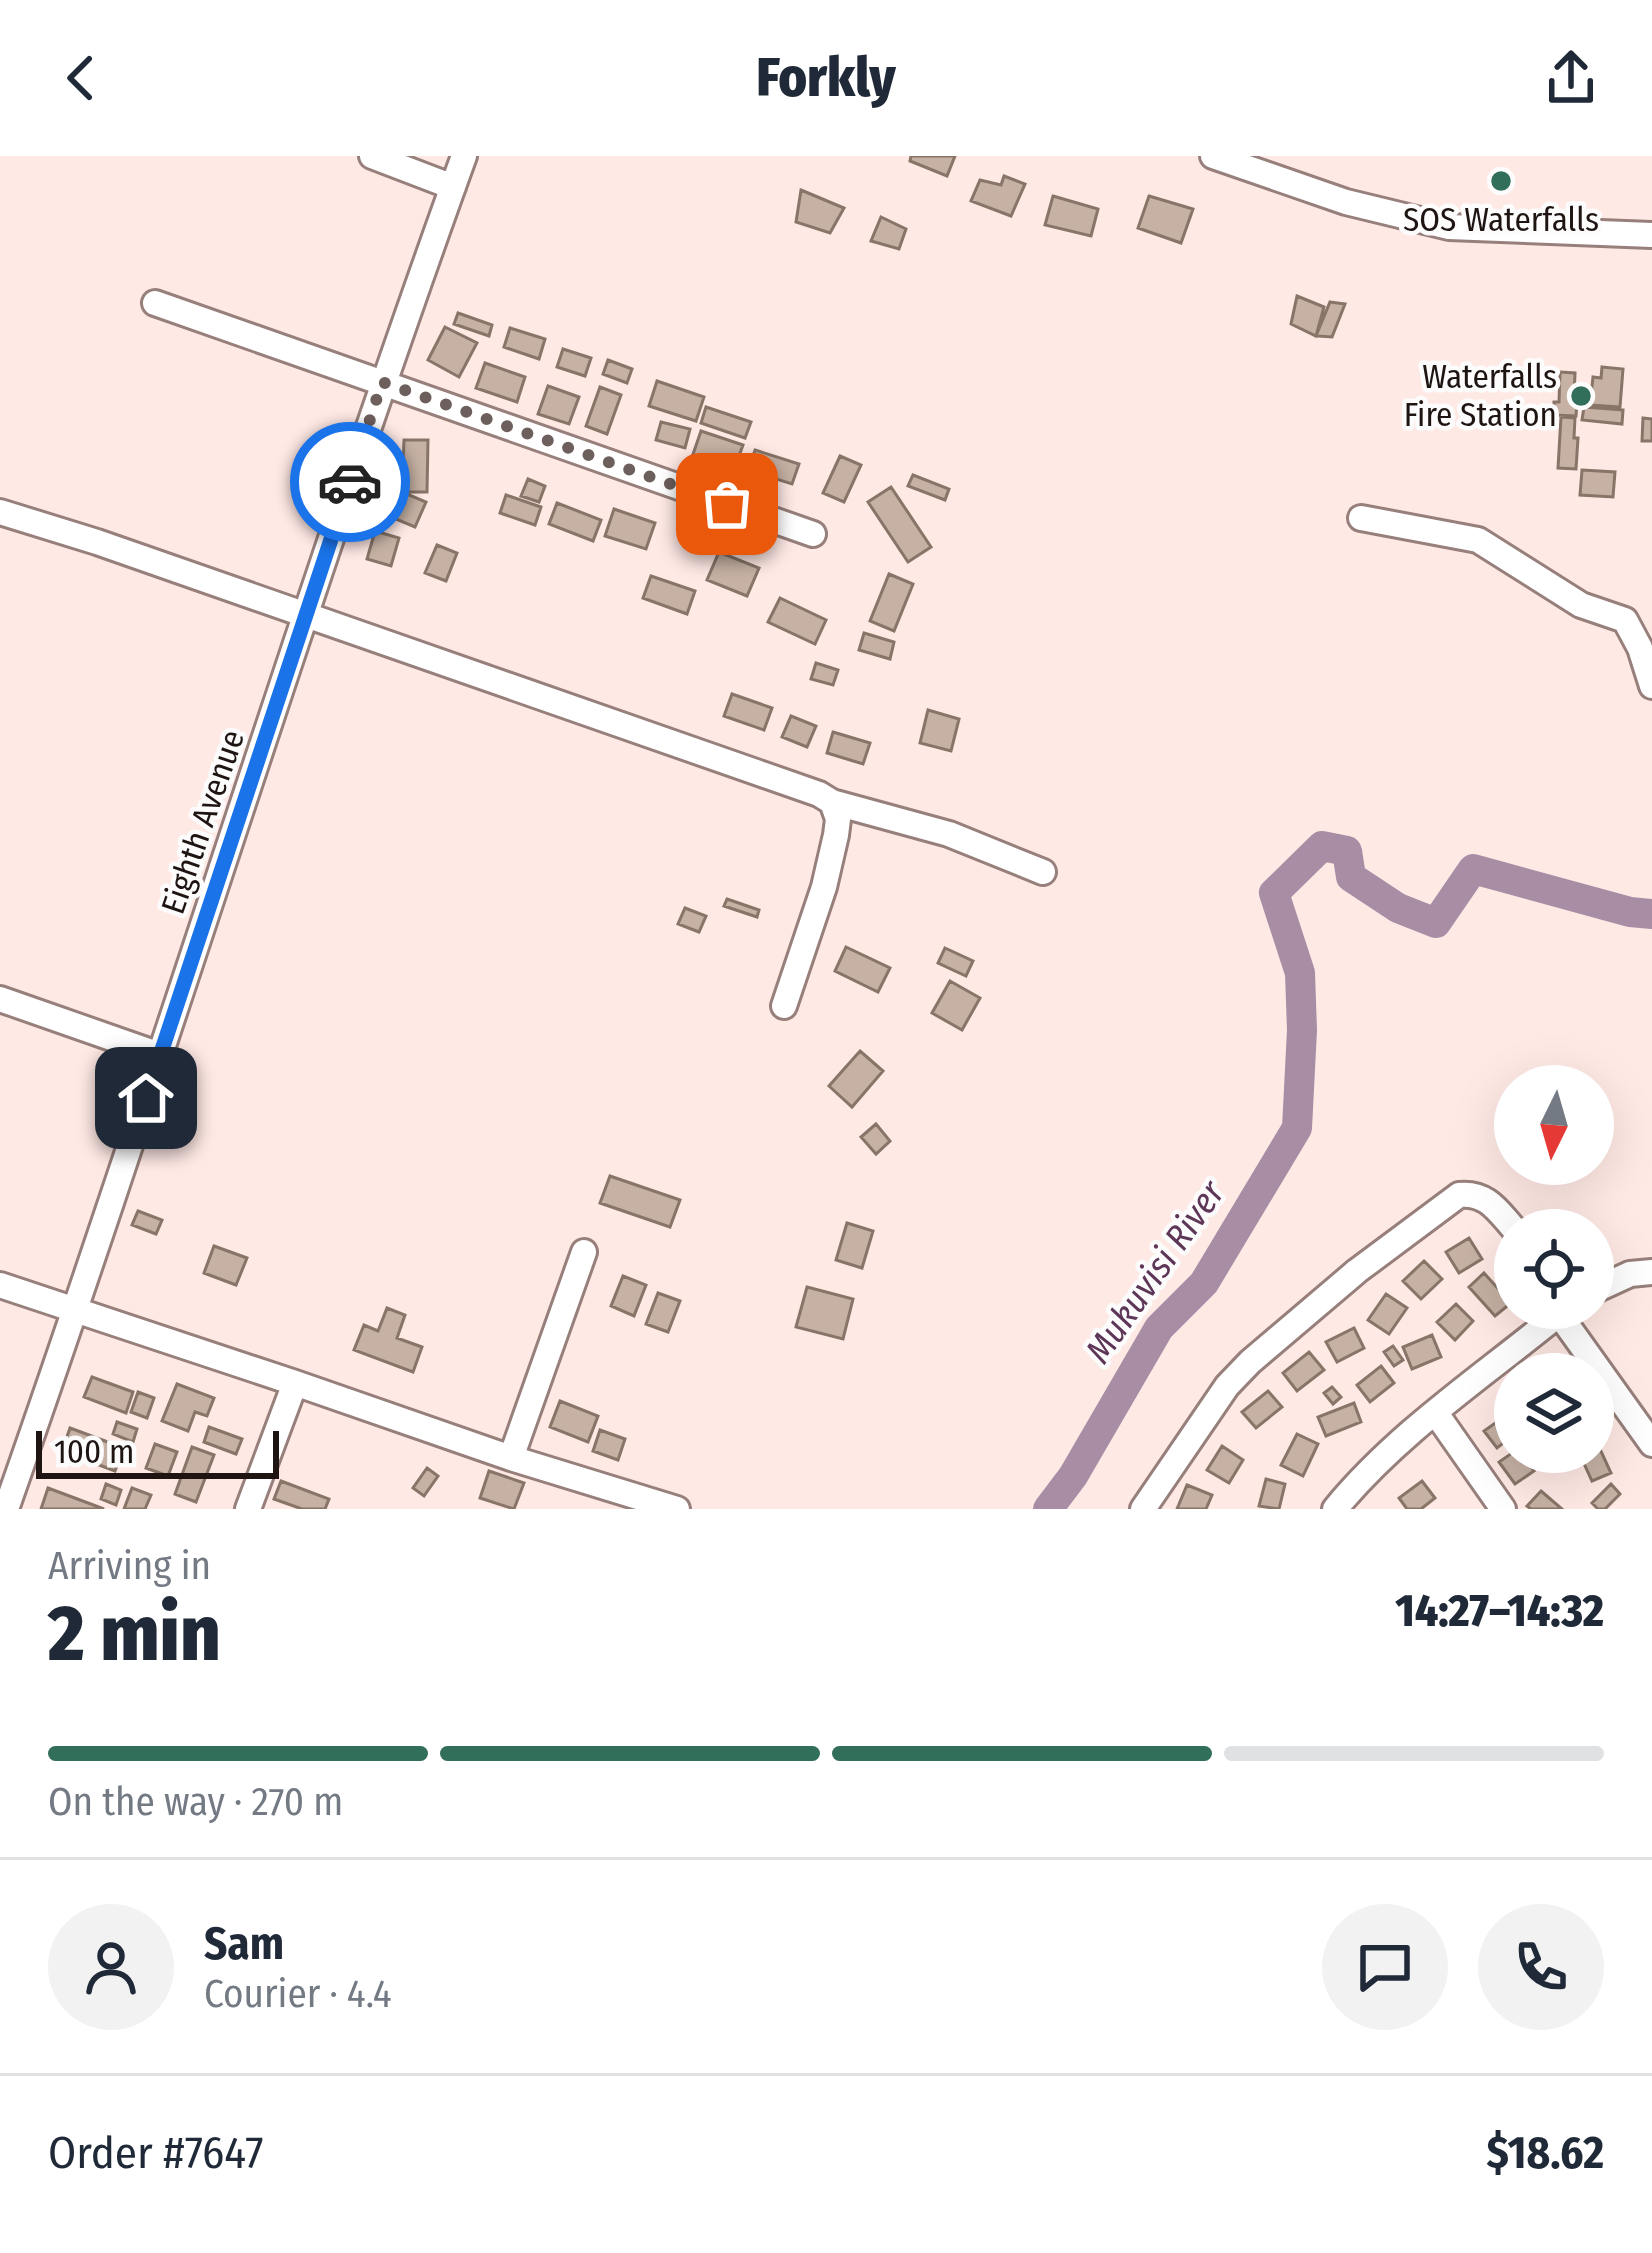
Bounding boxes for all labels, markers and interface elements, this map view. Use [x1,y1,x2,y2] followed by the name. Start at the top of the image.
[48,45,114,111] icon: back
[1538,45,1604,111] icon: share
[756,46,896,110] text: Forkly
[1488,168,1514,194] marker: SOS Waterfalls
[1403,200,1599,240] place label: SOS Waterfalls
[1404,357,1557,435] place label: Waterfalls Fire Station
[1568,383,1594,409] marker: Waterfalls Fire Station
[290,422,410,542] courier
[317,449,383,515] icon: car
[676,453,778,555] pin
[694,471,760,537] icon: bag
[153,725,253,919] street label: Eighth Avenue
[95,1047,197,1149] pin
[113,1065,179,1131] icon: home
[1494,1065,1614,1185] north arrow
[1494,1065,1614,1473] map controls
[1076,1171,1235,1372] water label: Mukuvisi River
[1494,1209,1614,1329] button: locate
[1494,1353,1614,1473] button: layers
[36,1425,279,1478] scale bar
[54,1432,134,1472] text: 100 m
[48,1543,211,1589] text: Arriving in
[1395,1584,1604,1638] text: 14:27–14:32
[48,1587,221,1681] text: 2 min
[48,1779,343,1825] text: On the way · 270 m
[48,1904,174,2030] button: person
[1322,1904,1448,2030] button: chat
[1478,1904,1604,2030] button: phone
[204,1917,284,1971] text: Sam
[204,1971,392,2017] text: Courier · 4.4
[48,2126,263,2180] text: Order #7647
[1487,2126,1604,2180] text: $18.62

